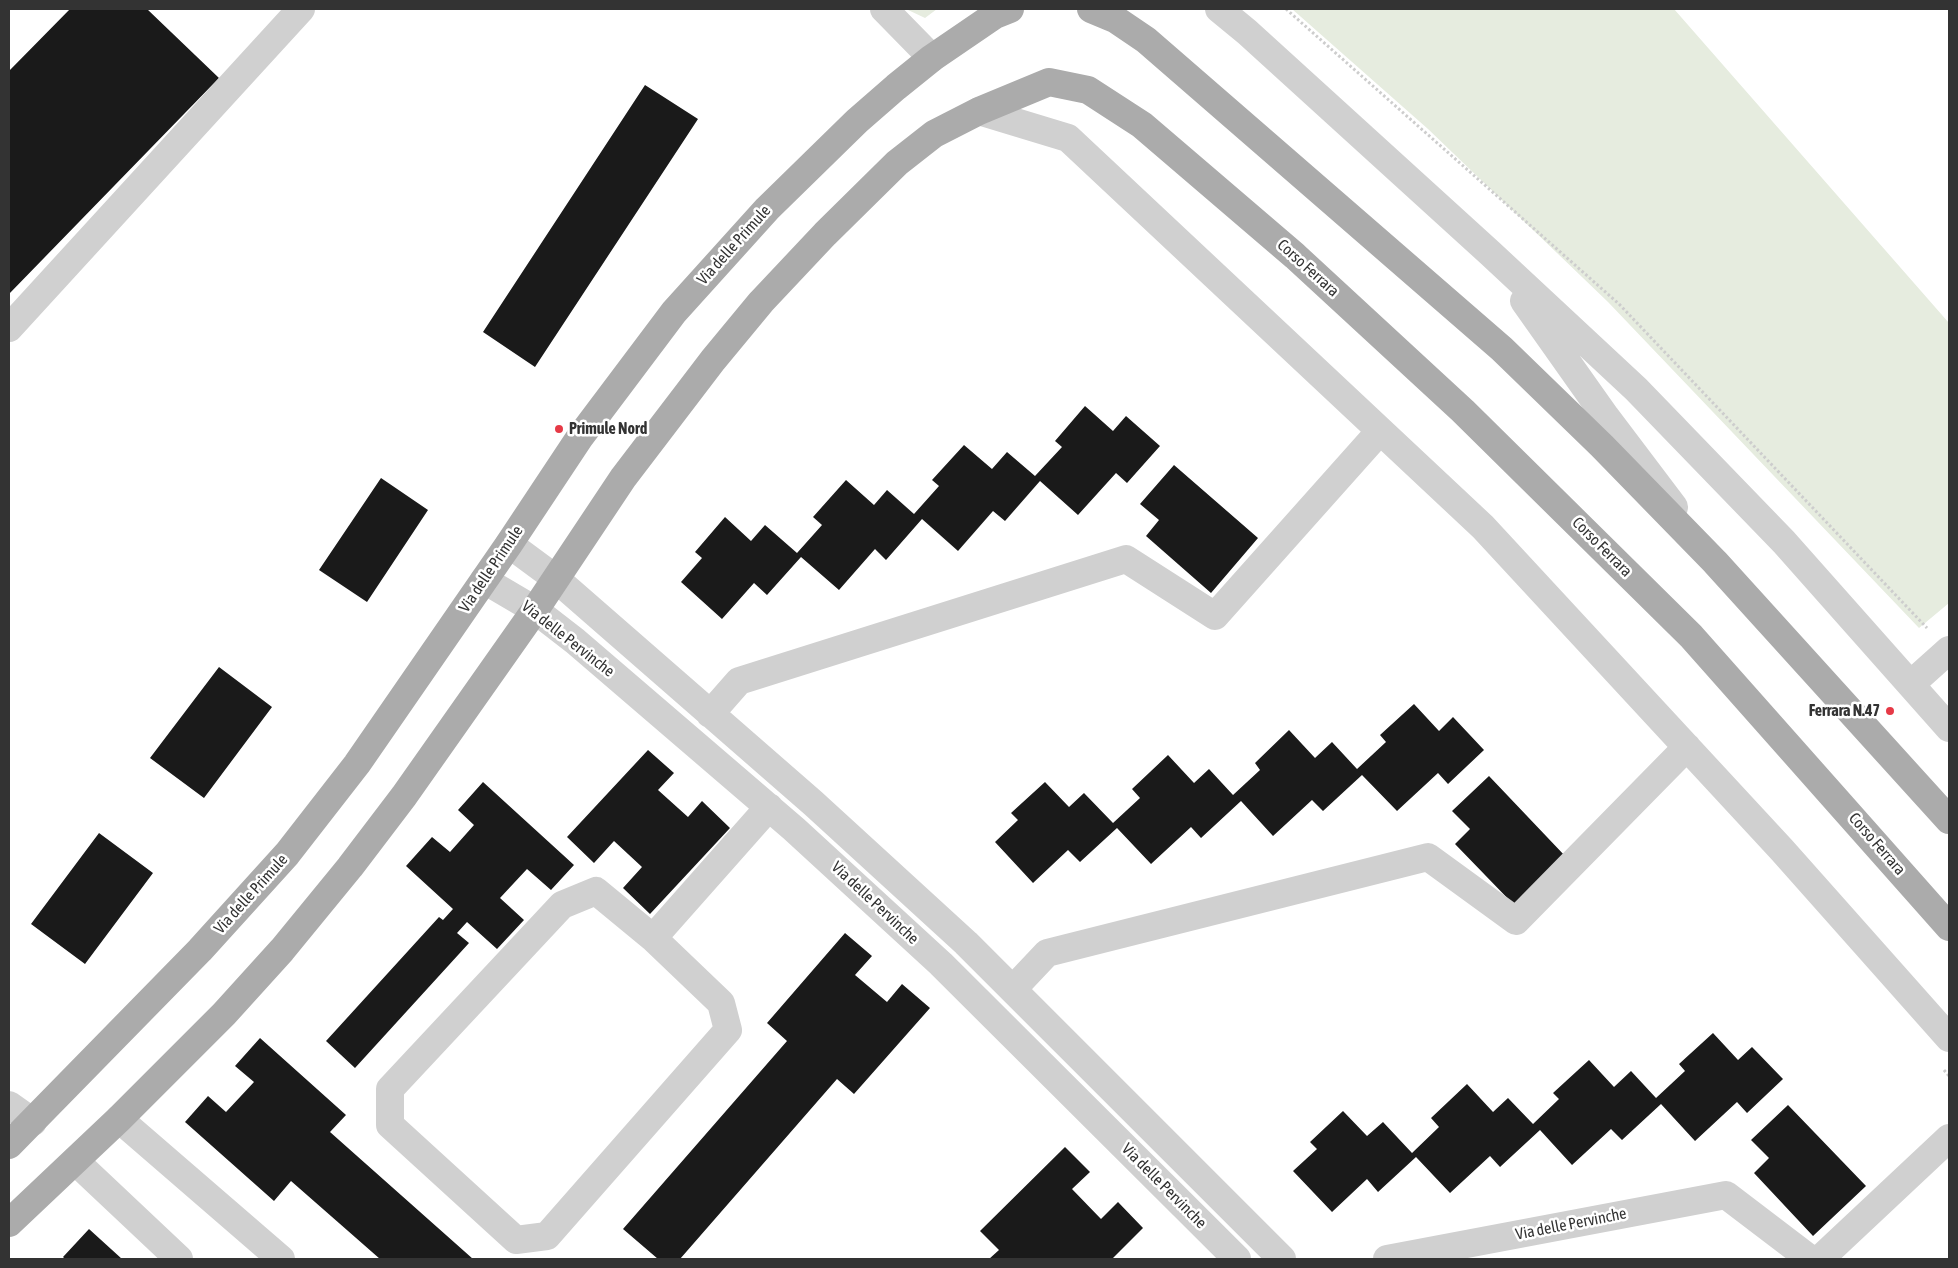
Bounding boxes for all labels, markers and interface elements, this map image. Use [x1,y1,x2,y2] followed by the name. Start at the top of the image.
[693,201,775,289] street label: Via delle Primule
[1273,235,1343,301] street label: Corso Ferrara
[569,419,647,439] place label: Primule Nord
[553,423,565,435] marker: Primule Nord
[1568,513,1636,581] street label: Corso Ferrara
[455,522,527,616] street label: Via delle Primule
[518,597,618,681] street label: Via delle Pervinche
[1809,701,1880,721] place label: Ferrara N.47
[1884,705,1896,717] marker: Ferrara N.47
[1845,809,1909,879] street label: Corso Ferrara
[210,850,292,938] street label: Via delle Primule
[827,858,923,948] street label: Via delle Pervinche
[1117,1139,1211,1233] street label: Via delle Pervinche
[1514,1204,1628,1244] street label: Via delle Pervinche

